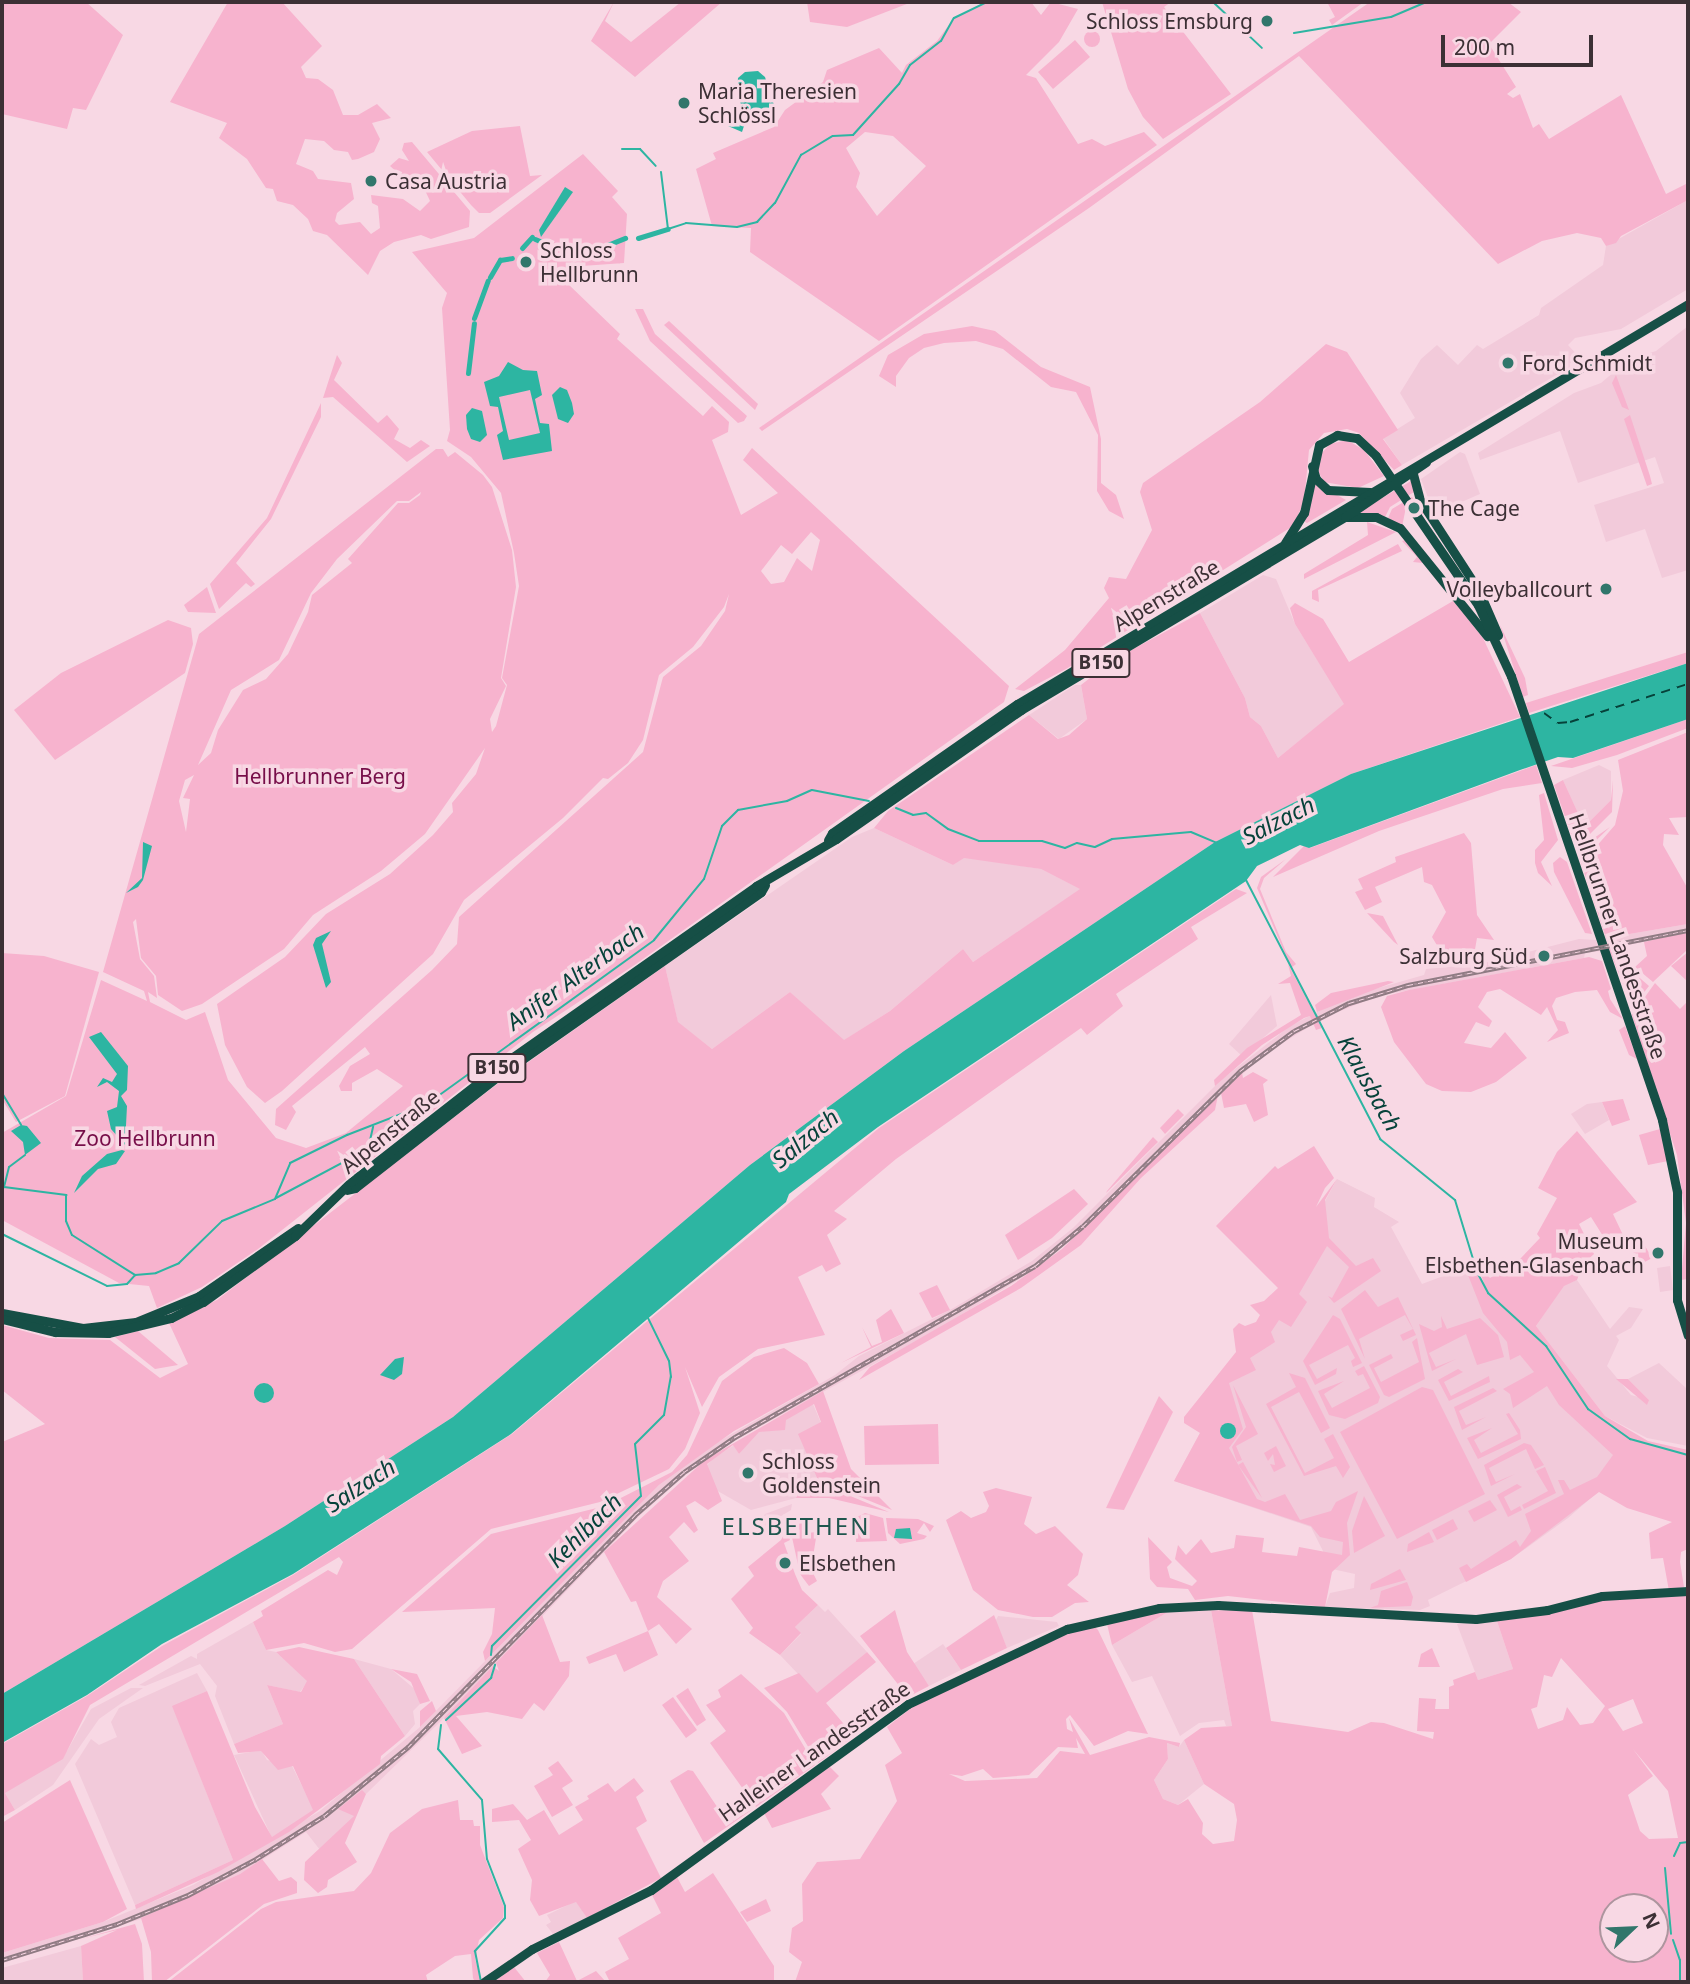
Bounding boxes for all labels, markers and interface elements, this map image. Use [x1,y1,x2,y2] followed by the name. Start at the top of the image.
[1086,8,1253,34] place label: Schloss Emsburg
[1259,13,1275,29] marker: Schloss Emsburg
[1445,21,1597,65] scale bar
[1454,33,1515,61] text: 200 m
[698,78,857,128] place label: Maria Theresien Schlössl
[676,95,692,111] marker: Maria Theresien Schlössl
[385,168,507,194] place label: Casa Austria
[363,173,379,189] marker: Casa Austria
[540,237,639,287] place label: Schloss Hellbrunn
[518,254,534,270] marker: Schloss Hellbrunn
[1522,350,1652,376] place label: Ford Schmidt
[1500,355,1516,371] marker: Ford Schmidt
[1428,495,1520,521] place label: The Cage
[1406,500,1422,516] marker: The Cage
[1108,553,1224,637] street label: Alpenstraße
[1447,576,1592,602] place label: Volleyballcourt
[1598,581,1614,597] marker: Volleyballcourt
[1071,648,1131,678] road number: B150
[234,763,406,789] park label: Hellbrunner Berg
[1237,790,1319,850] water label: Salzach
[1564,810,1672,1062] street label: Hellbrunner Landesstraße
[501,917,649,1035] water label: Anifer Alterbach
[1399,943,1528,969] place label: Salzburg Süd
[1534,946,1554,966] marker: Salzburg Süd
[1332,1030,1408,1136] water label: Klausbach
[467,1052,527,1084] road number: B150
[336,1084,444,1178] street label: Alpenstraße
[766,1103,844,1173] water label: Salzach
[74,1125,216,1151] park label: Zoo Hellbrunn
[1425,1228,1644,1278] place label: Museum Elsbethen-Glasenbach
[1650,1245,1666,1261] marker: Museum Elsbethen-Glasenbach
[762,1448,881,1498] place label: Schloss Goldenstein
[320,1452,400,1518] water label: Salzach
[740,1465,756,1481] marker: Schloss Goldenstein
[541,1487,627,1573] water label: Kehlbach
[723,1512,869,1540] district label: ELSBETHEN
[799,1550,896,1576] place label: Elsbethen
[777,1555,793,1571] marker: Elsbethen
[713,1675,915,1827] street label: Halleiner Landesstraße
[1599,1893,1669,1963] north arrow
[1637,1908,1666,1933] text: N

